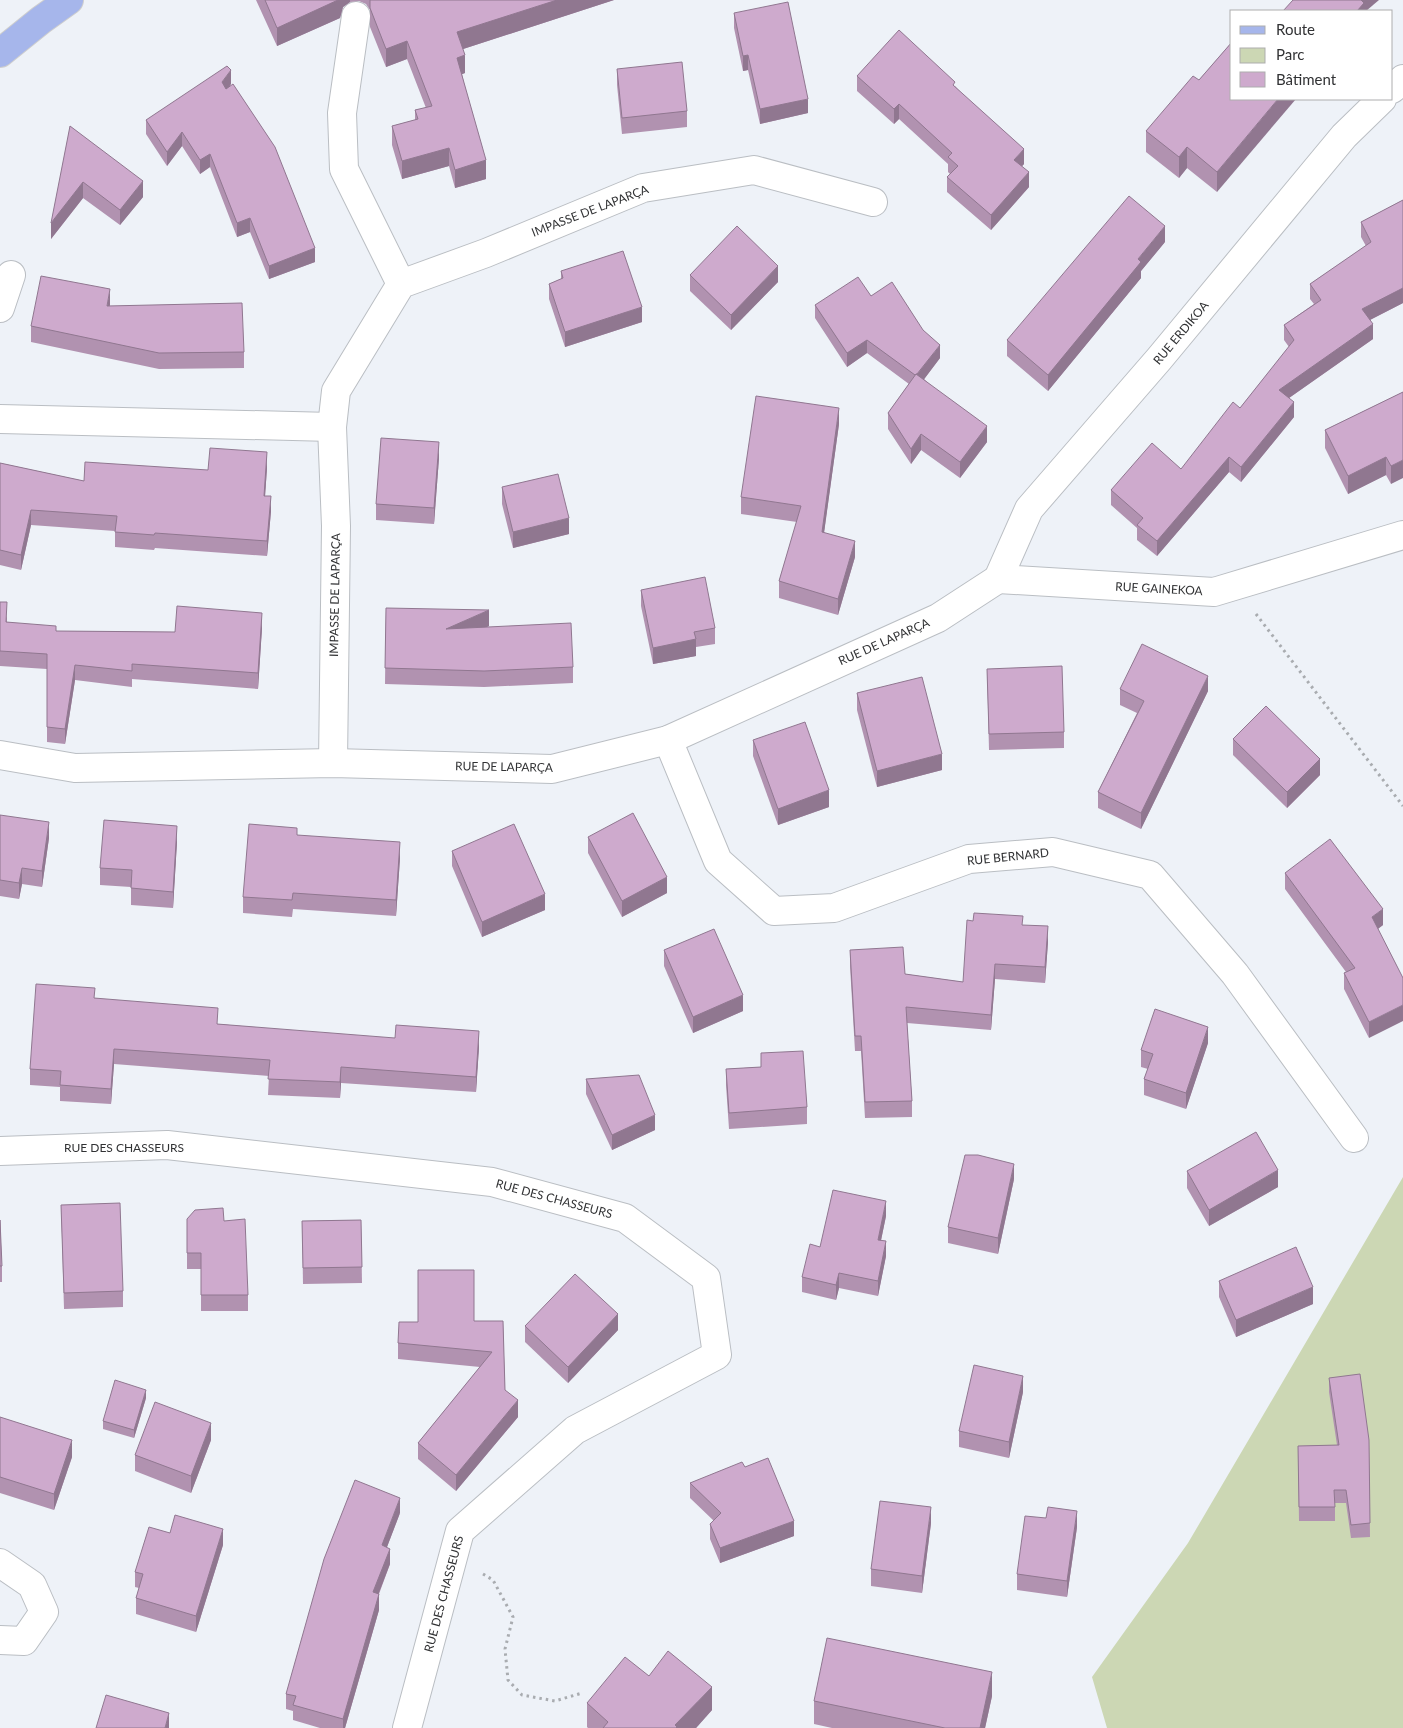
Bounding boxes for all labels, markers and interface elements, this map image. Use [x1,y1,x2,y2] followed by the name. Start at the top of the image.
[1230,10,1393,100] legend
[1276,20,1315,38] text: Route
[1276,45,1305,63] text: Parc
[1276,70,1337,88] text: Bâtiment
[529,181,651,240] street label: IMPASSE DE LAPARÇA
[1150,297,1212,367] street label: RUE ERDIKOA
[326,532,343,657] street label: IMPASSE DE LAPARÇA
[1115,579,1204,598] street label: RUE GAINEKOA
[836,614,932,668] street label: RUE DE LAPARÇA
[455,758,554,775] street label: RUE DE LAPARÇA
[966,845,1050,868] street label: RUE BERNARD
[64,1140,184,1155] street label: RUE DES CHASSEURS
[494,1176,614,1221] street label: RUE DES CHASSEURS
[421,1534,466,1654] street label: RUE DES CHASSEURS

